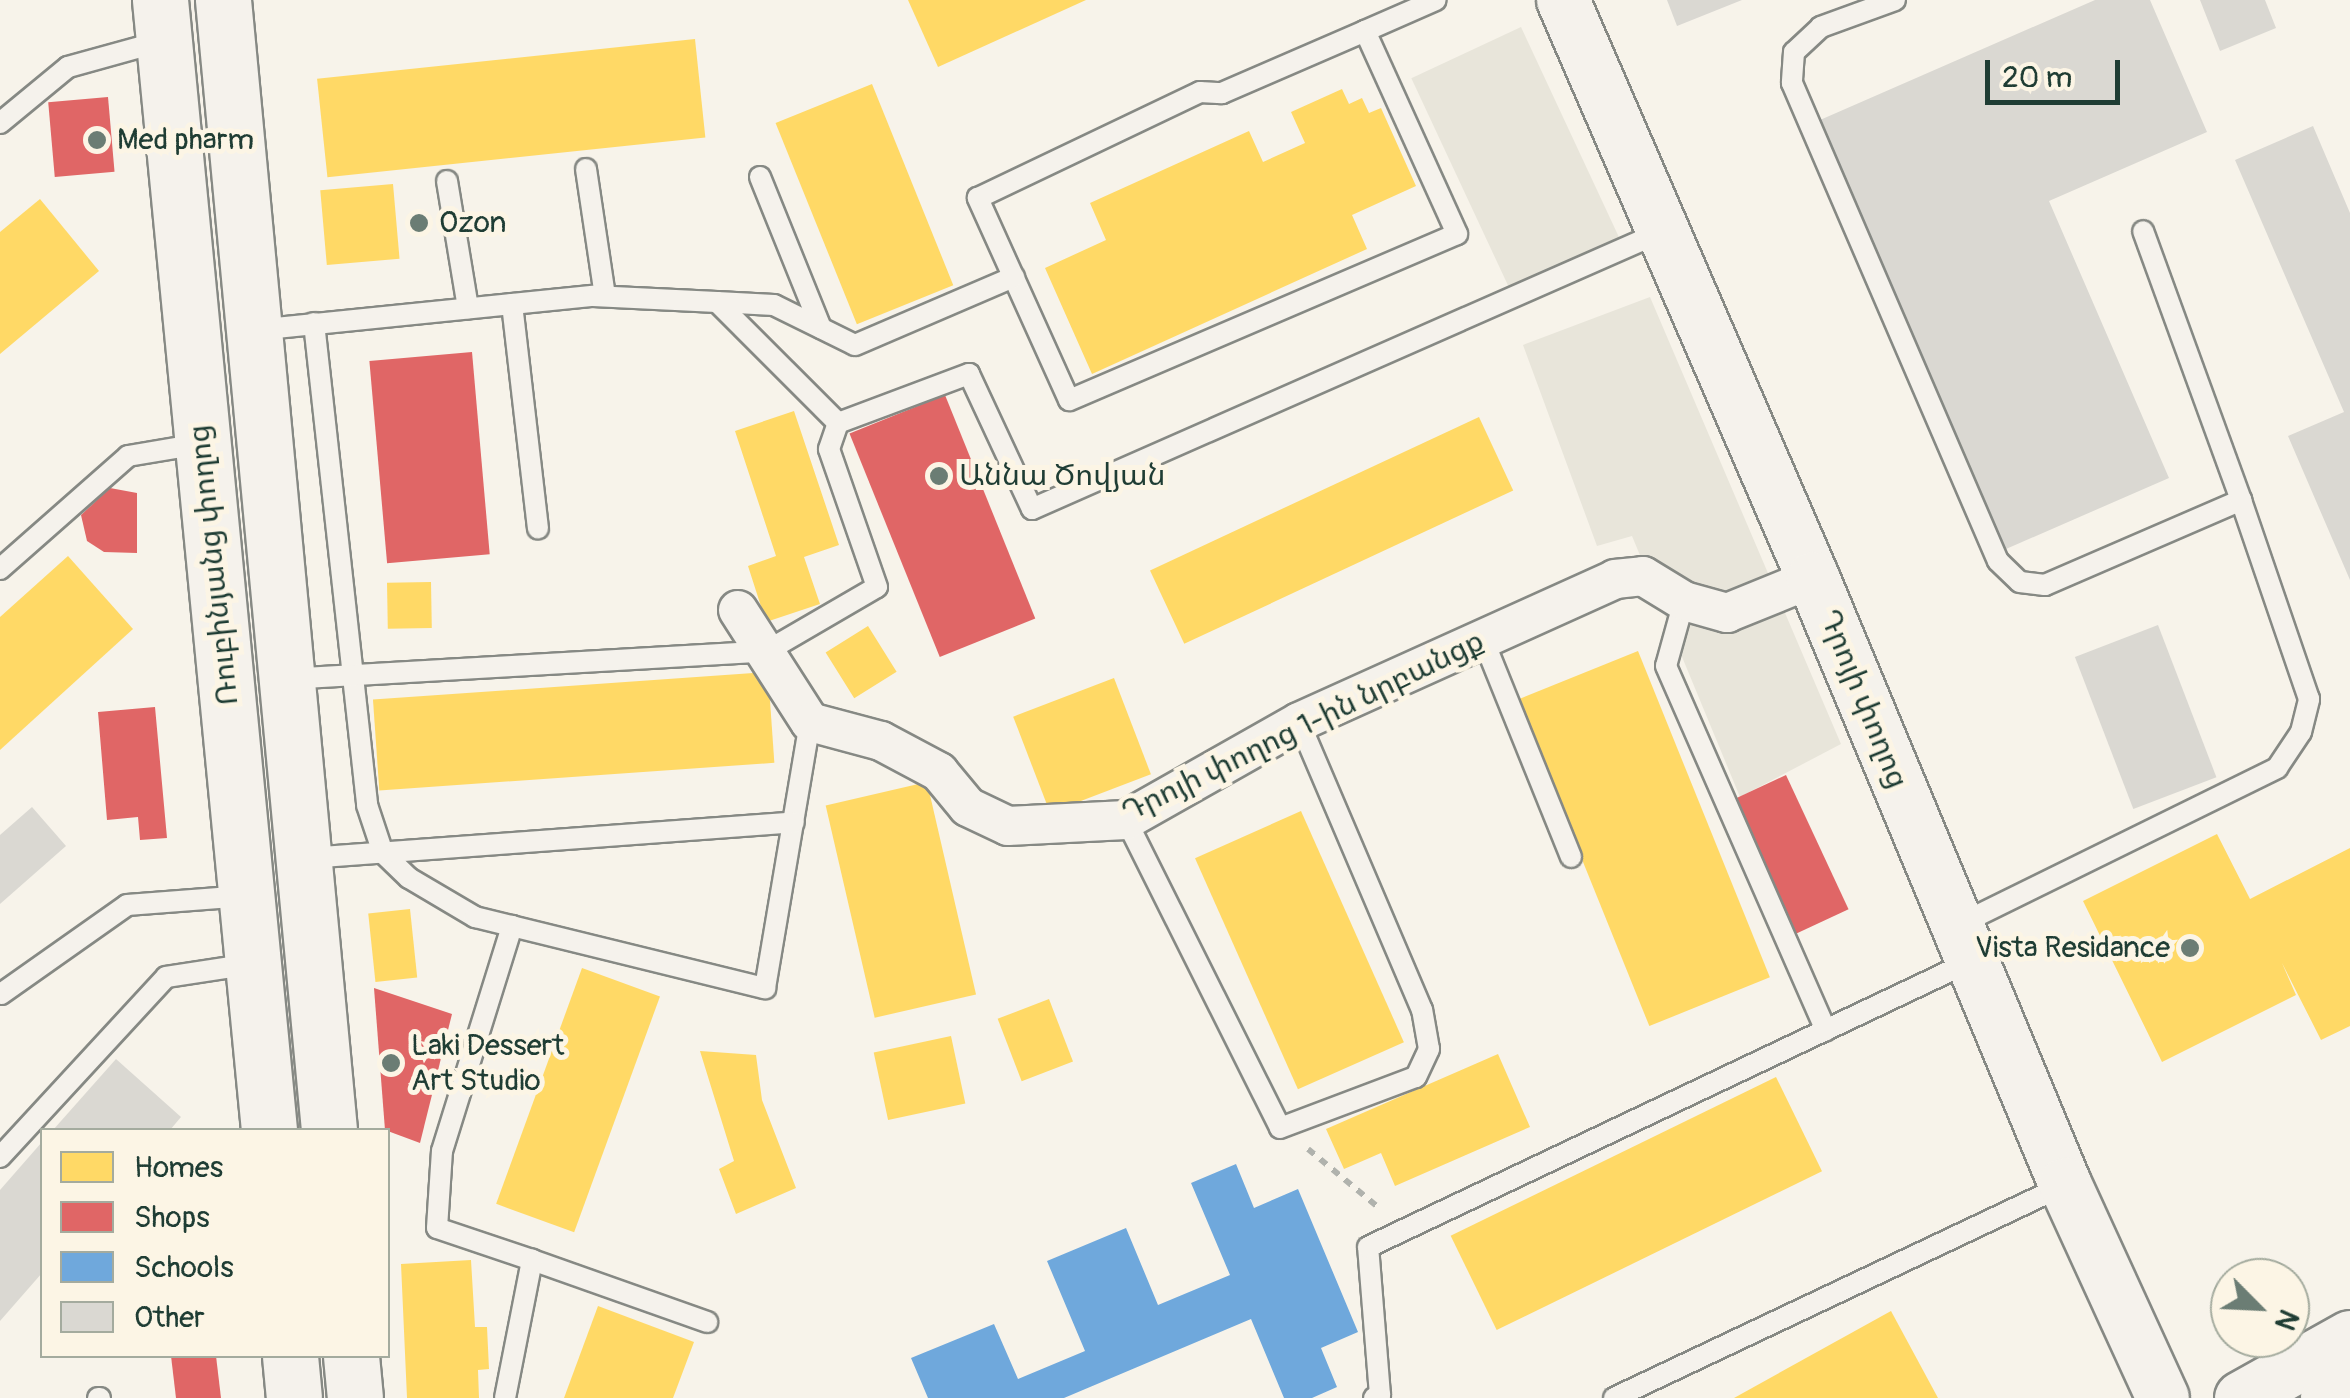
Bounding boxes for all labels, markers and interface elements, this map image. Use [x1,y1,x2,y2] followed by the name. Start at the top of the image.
[1990,40,2125,102] scale bar
[2002,59,2072,96] text: 20 m
[117,122,254,158] place label: Med pharm
[86,129,108,151] marker: Med pharm
[439,205,506,241] place label: Ozon
[408,212,430,234] marker: Ozon
[181,423,247,707] street label: Ռուբինյանց փողոց
[959,458,1166,494] place label: Աննա Ծովյան
[928,465,950,487] marker: Աննա Ծովյան
[1811,604,1915,794] street label: Դրոյի փողոց
[1116,623,1490,831] street label: Դրոյի փողոց 1-ին նրբանցք
[1975,930,2170,966] place label: Vista Residance
[2179,937,2201,959] marker: Vista Residance
[411,1028,564,1098] place label: Laki Dessert Art Studio
[380,1052,402,1074] marker: Laki Dessert Art Studio
[40,1128,390,1358] legend
[134,1149,223,1186] text: Homes
[134,1199,210,1236] text: Shops
[134,1249,234,1286] text: Schools
[2210,1258,2310,1358] north arrow
[134,1299,205,1336] text: Other
[2266,1304,2306,1335] text: N

